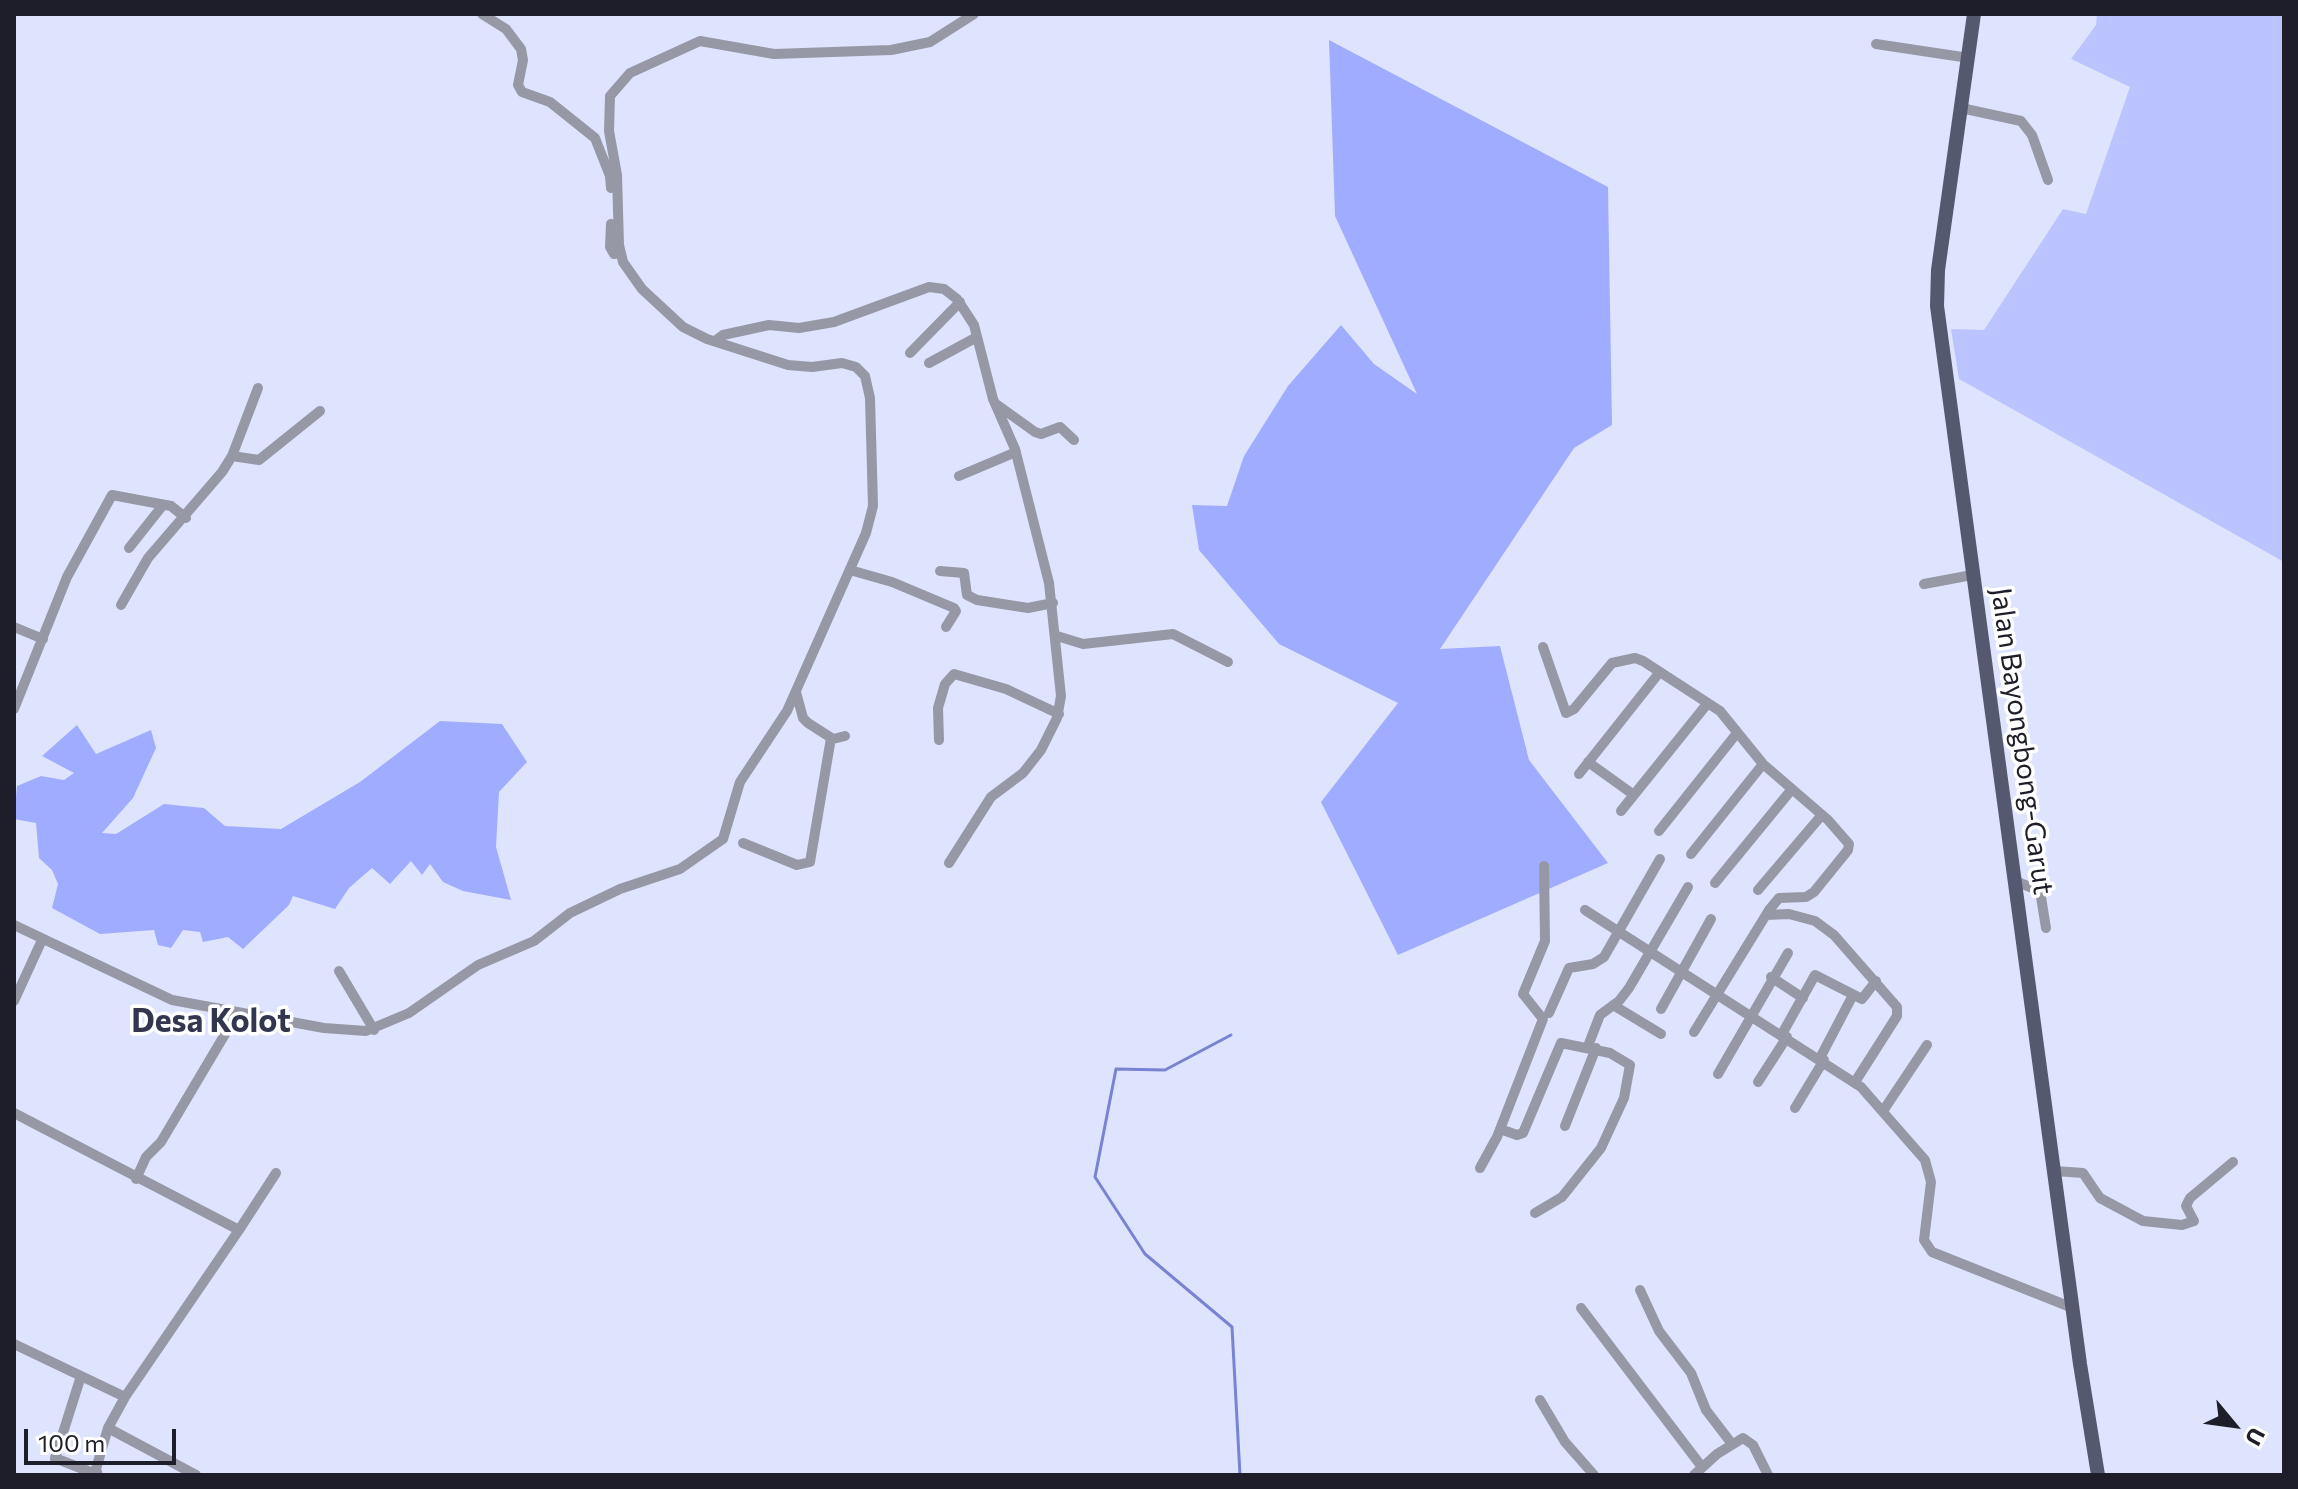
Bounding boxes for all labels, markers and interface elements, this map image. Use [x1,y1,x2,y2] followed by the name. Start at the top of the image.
[1984,585,2060,897] street label: Jalan Bayongbong-Garut
[131,1002,291,1040] district label: Desa Kolot
[2194,1385,2274,1465] north arrow
[28,1413,180,1463] scale bar
[2240,1423,2271,1450] text: U
[38,1428,105,1457] text: 100 m

